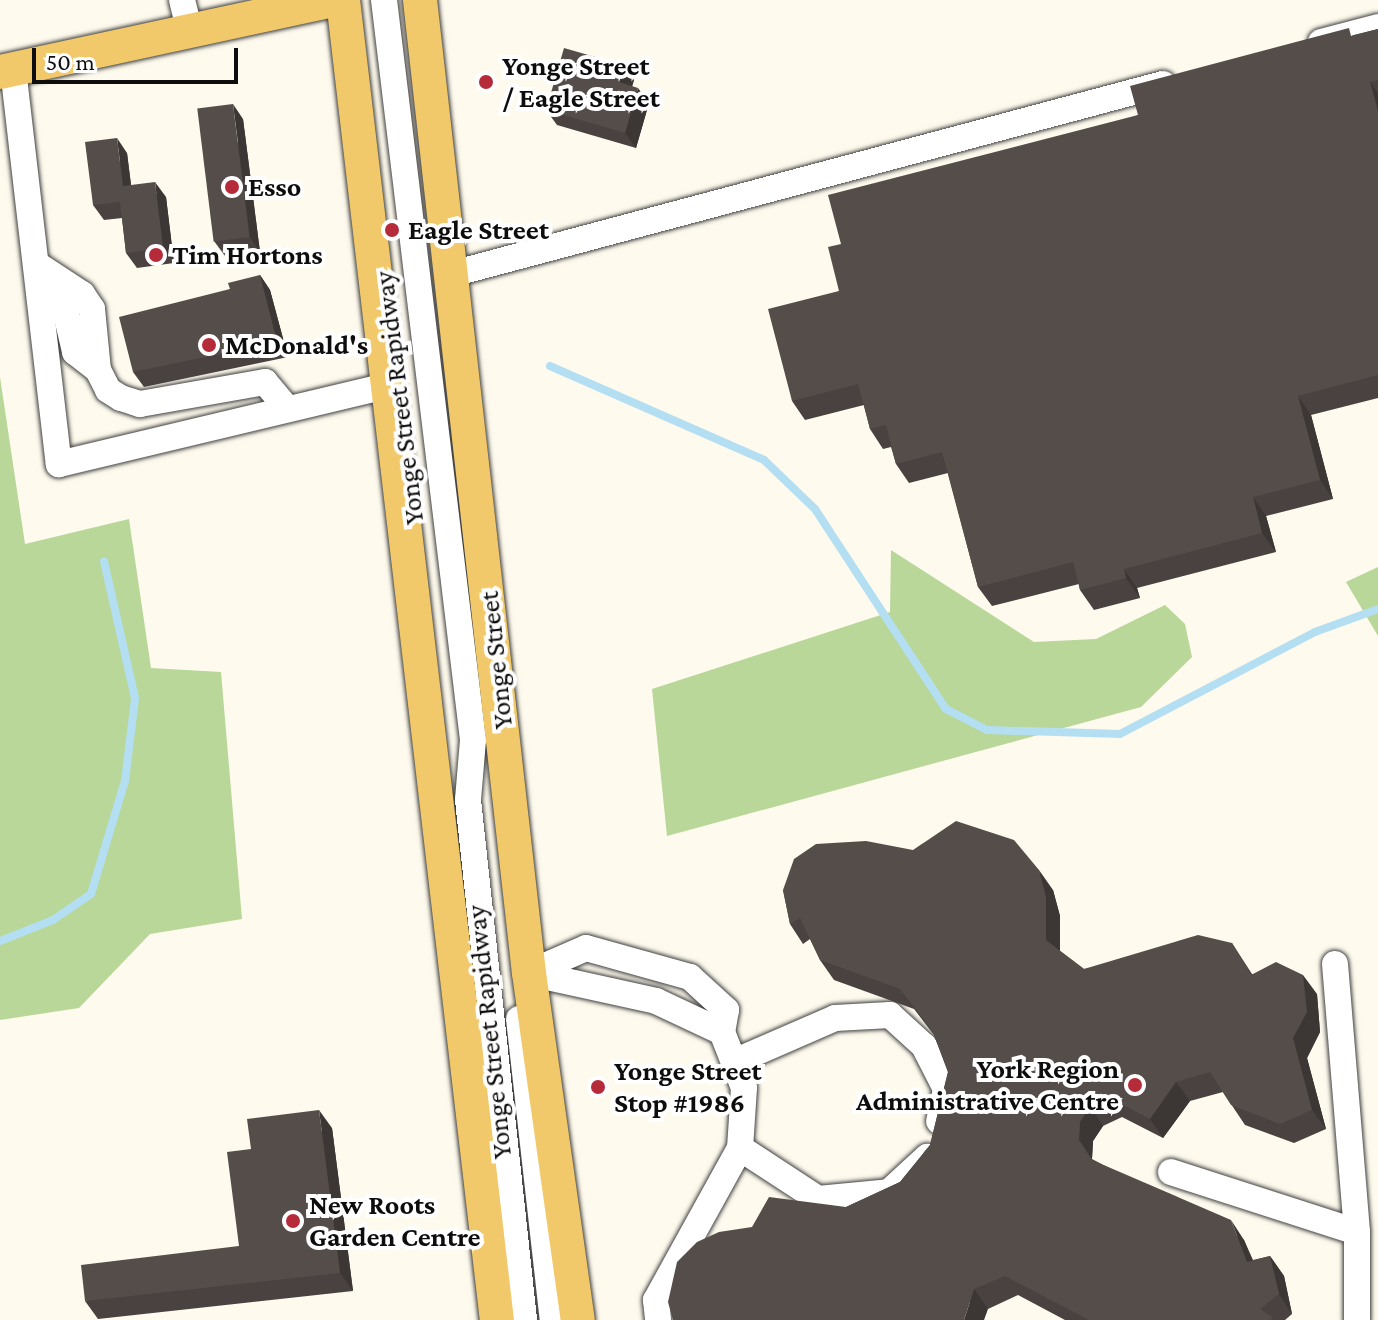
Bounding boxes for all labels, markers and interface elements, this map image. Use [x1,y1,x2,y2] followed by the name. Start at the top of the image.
[36,32,242,82] scale bar
[46,48,95,75] text: 50 m
[502,49,660,115] place label: Yonge Street / Eagle Street
[477,73,495,91] marker: Yonge Street / Eagle Street
[248,170,301,204] place label: Esso
[223,178,241,196] marker: Esso
[408,213,549,247] place label: Eagle Street
[383,221,401,239] marker: Eagle Street
[172,238,323,272] place label: Tim Hortons
[147,246,165,264] marker: Tim Hortons
[367,270,431,526] street label: Yonge Street Rapidway
[225,328,368,362] place label: McDonald's
[200,336,218,354] marker: McDonald's
[472,589,520,731] street label: Yonge Street
[459,904,519,1160] street label: Yonge Street Rapidway
[856,1052,1119,1118] place label: York Region Administrative Centre
[614,1054,762,1120] place label: Yonge Street Stop #1986
[1126,1076,1144,1094] marker: York Region Administrative Centre
[589,1078,607,1096] marker: Yonge Street Stop #1986
[309,1188,481,1254] place label: New Roots Garden Centre
[284,1212,302,1230] marker: New Roots Garden Centre

